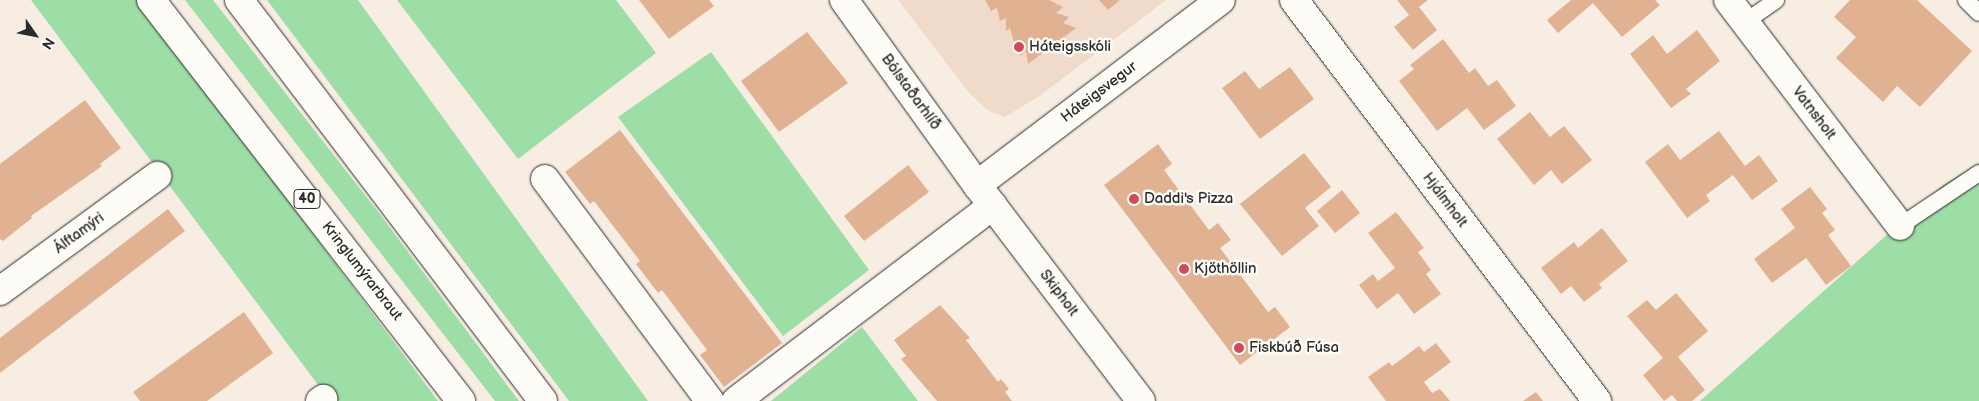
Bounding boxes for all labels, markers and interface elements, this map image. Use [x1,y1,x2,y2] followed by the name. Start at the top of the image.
[10,10,60,60] north arrow
[38,34,58,52] text: N
[1029,38,1111,56] place label: Háteigsskóli
[1013,41,1025,53] marker: Háteigsskóli
[877,50,945,134] street label: Bólstaðarhlíð
[1057,58,1141,126] street label: Háteigsvegur
[1788,83,1840,143] street label: Vatnsholt
[1419,169,1471,231] street label: Hjálmholt
[293,188,321,210] road number: 40
[1144,190,1233,208] place label: Daddi's Pizza
[1128,193,1140,205] marker: Daddi's Pizza
[50,209,108,257] street label: Álftamýri
[318,218,406,324] street label: Kringlumýrarbraut
[1194,260,1256,278] place label: Kjöthöllin
[1178,263,1190,275] marker: Kjöthöllin
[1036,266,1082,320] street label: Skipholt
[1249,339,1339,357] place label: Fiskbúð Fúsa
[1233,342,1245,354] marker: Fiskbúð Fúsa

